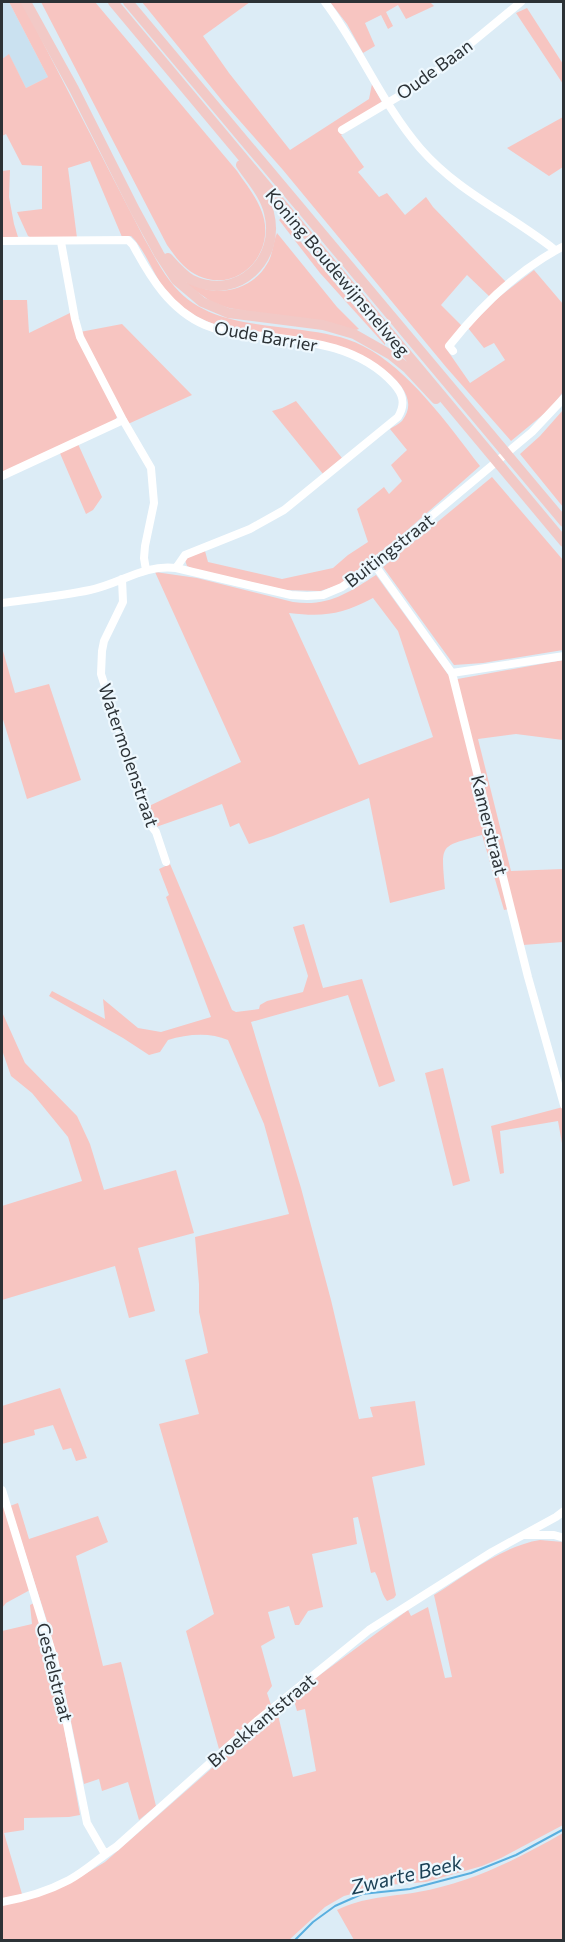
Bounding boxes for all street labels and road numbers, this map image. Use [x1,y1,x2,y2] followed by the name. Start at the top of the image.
[392,34,476,104] street label: Oude Baan
[261,184,415,361] street label: Koning Boudewijnsnelweg
[212,316,320,356] street label: Oude Barrier
[340,508,438,592] street label: Buitingstraat
[94,680,164,830] street label: Watermolenstraat
[467,773,513,877] street label: Kamerstraat
[32,1620,78,1724] street label: Gestelstraat
[203,1668,319,1772] street label: Broekkantstraat

